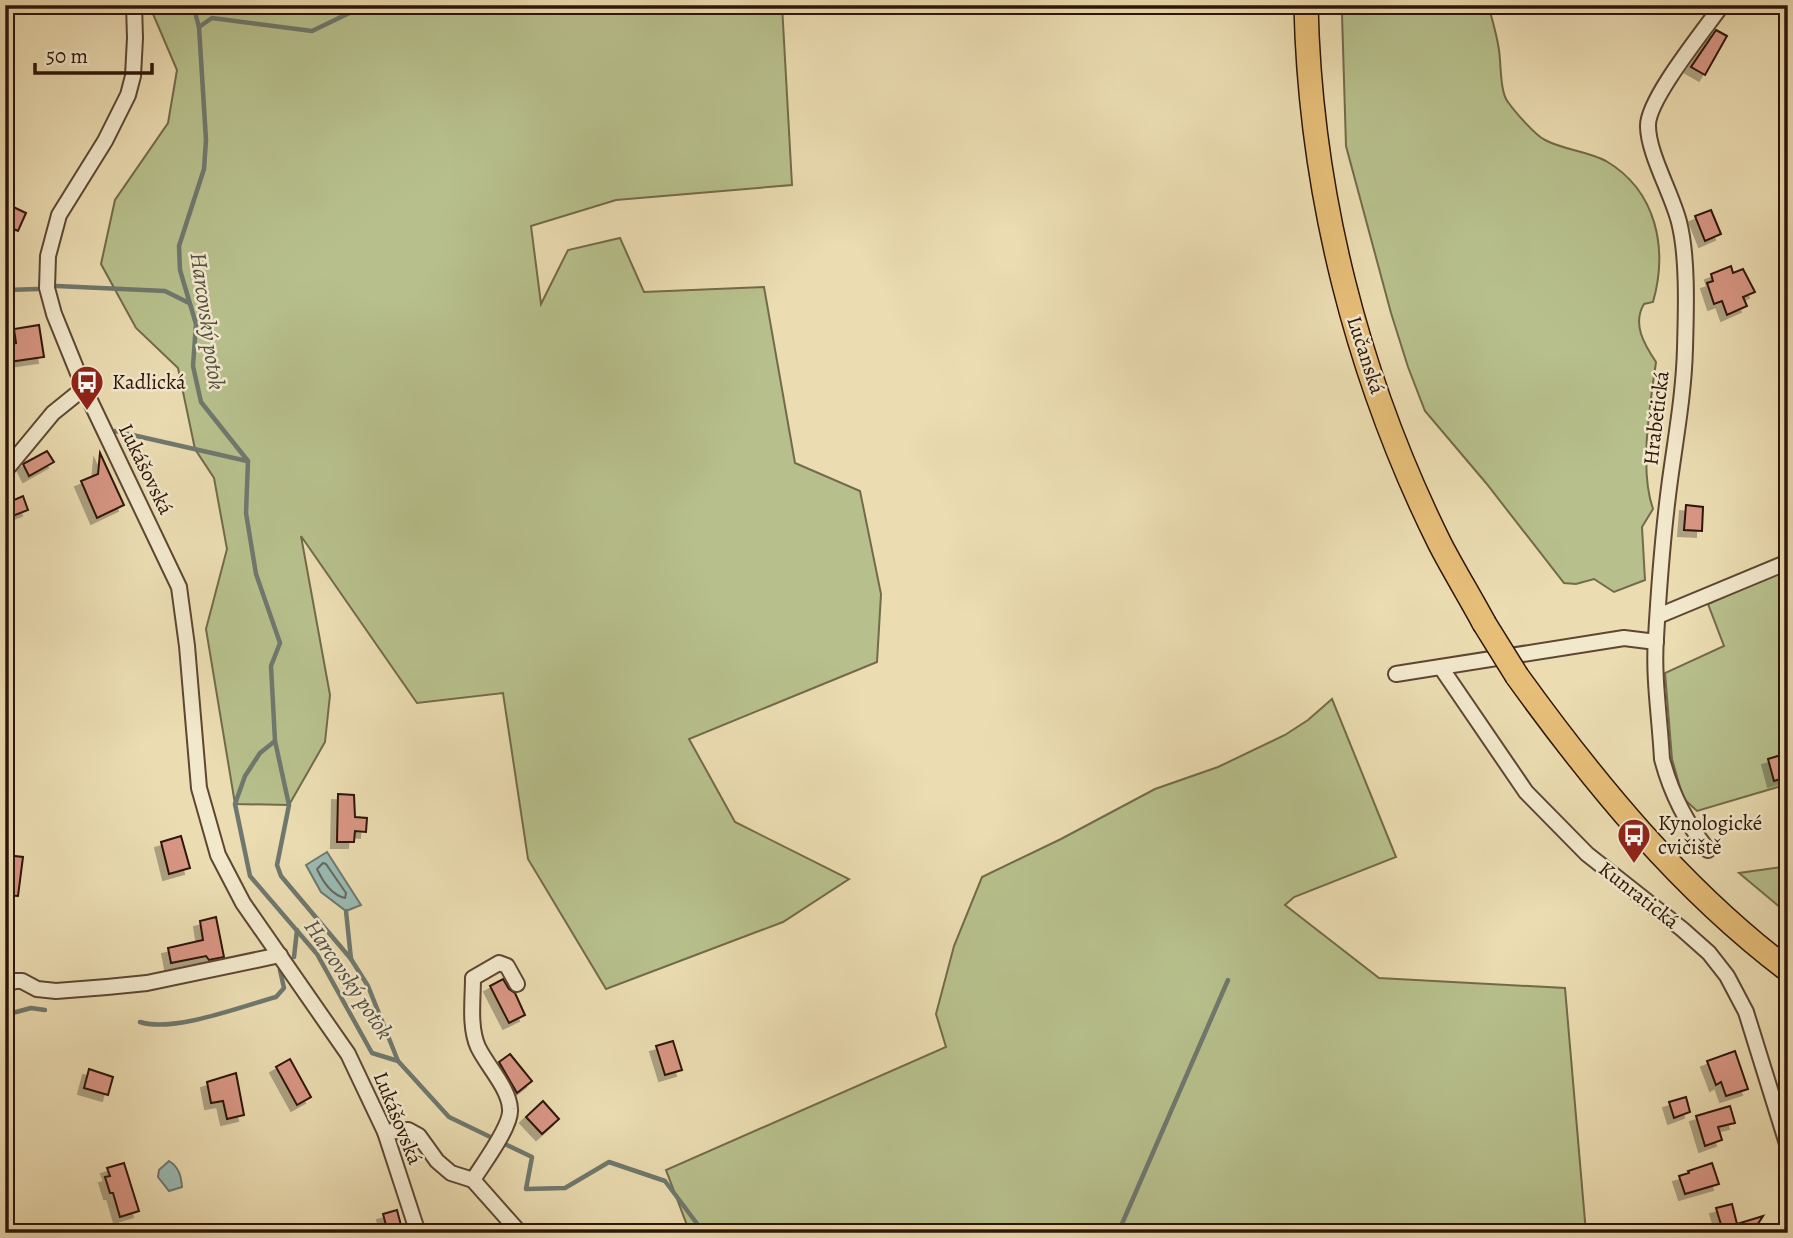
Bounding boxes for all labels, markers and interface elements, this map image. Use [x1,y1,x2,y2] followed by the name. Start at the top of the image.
[35,32,152,76] scale bar
[46,42,88,70] text: 50 m
[183,250,233,392] water label: Harcovský potok
[1340,313,1392,398] street label: Lučanská
[68,363,106,412] bus stop icon: Kadlická
[112,368,186,396] place label: Kadlická
[1636,369,1676,467] street label: Hrabětická
[112,419,180,519] street label: Lukášovská
[1658,809,1762,861] place label: Kynologické cvičiště
[1615,816,1653,865] bus stop icon: Kynologické cvičiště
[1593,855,1685,935] street label: Kunratická
[297,913,400,1045] water label: Harcovský potok
[367,1067,429,1169] street label: Lukášovská

